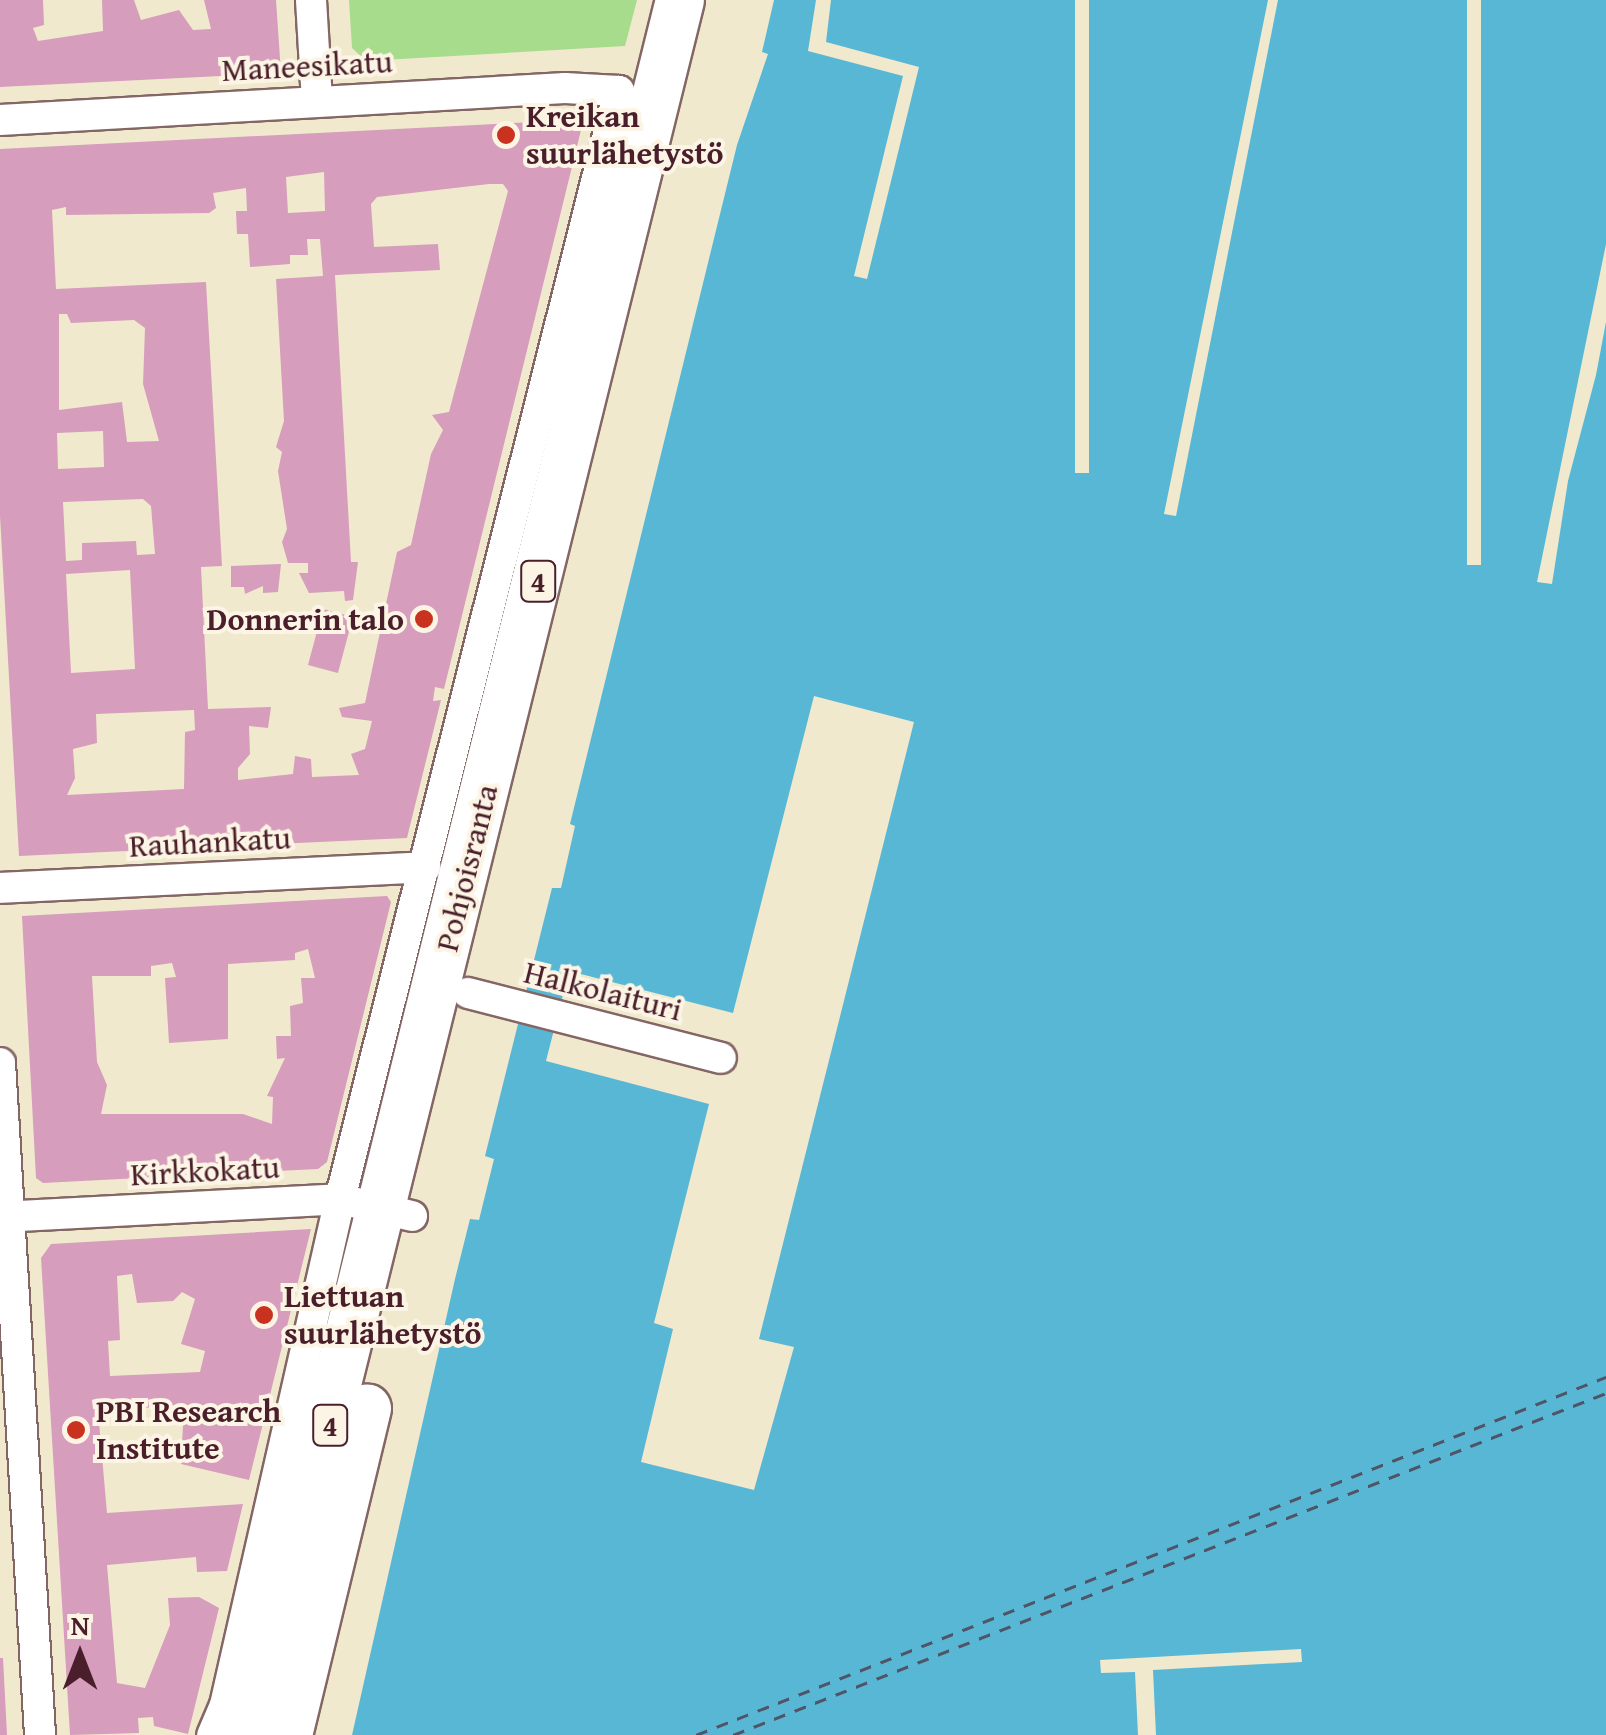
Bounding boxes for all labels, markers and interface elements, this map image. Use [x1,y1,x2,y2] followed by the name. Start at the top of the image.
[221,42,393,90] street label: Maneesikatu
[526,98,724,173] place label: Kreikan suurlähetystö
[495,124,517,146] marker: Kreikan suurlähetystö
[518,556,558,606] road number: 4
[207,600,404,638] place label: Donnerin talo
[413,608,435,630] marker: Donnerin talo
[428,781,506,955] street label: Pohjoisranta
[128,819,292,865] street label: Rauhankatu
[520,953,686,1029] street label: Halkolaituri
[129,1148,281,1194] street label: Kirkkokatu
[284,1278,482,1353] place label: Liettuan suurlähetystö
[253,1304,275,1326] marker: Liettuan suurlähetystö
[96,1393,281,1468] place label: PBI Research Institute
[310,1400,350,1450] road number: 4
[65,1419,87,1441] marker: PBI Research Institute
[71,1604,89,1645] text: N
[30,1605,130,1705] north arrow

